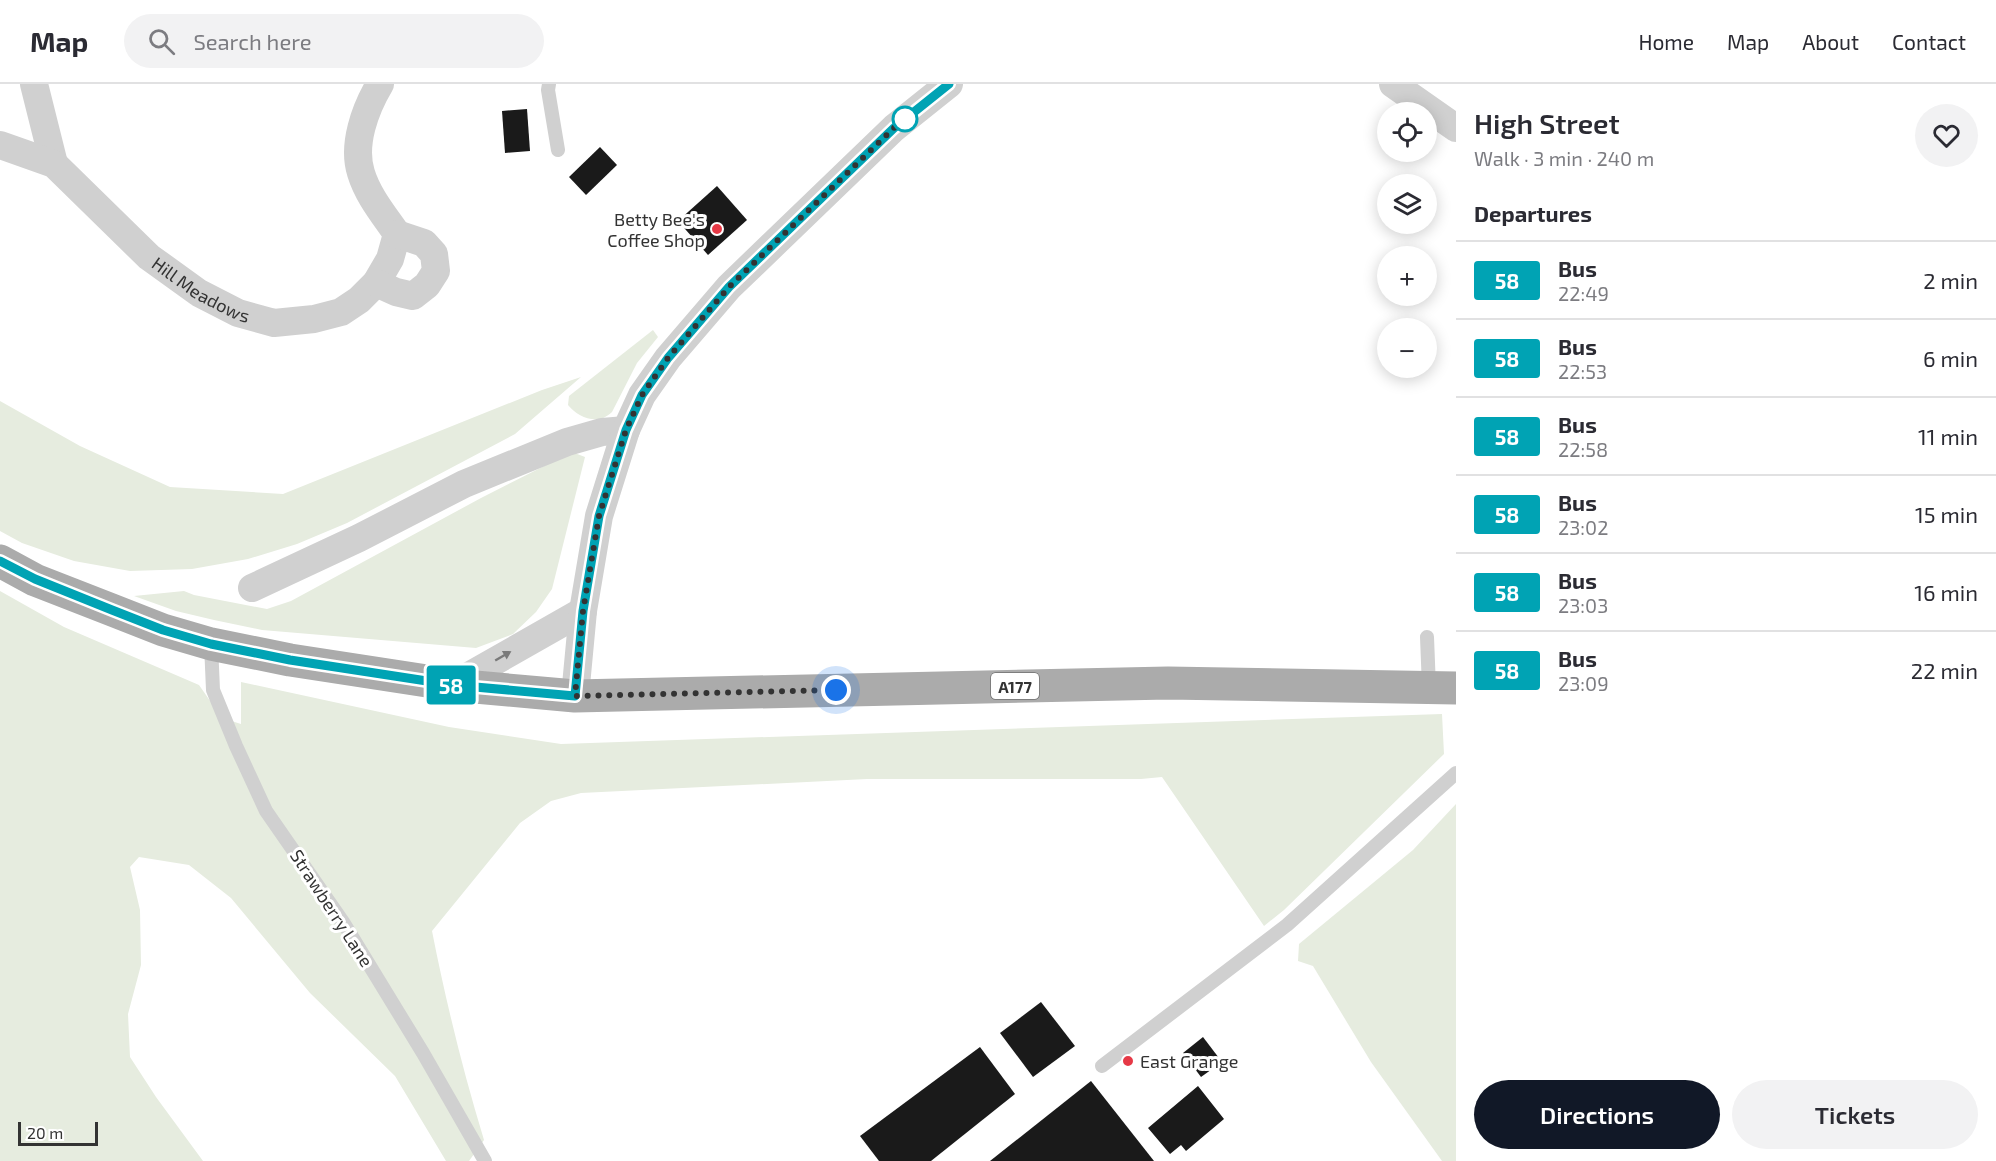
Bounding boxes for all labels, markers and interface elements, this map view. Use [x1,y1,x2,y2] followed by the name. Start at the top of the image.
[124,14,544,68] search box
[30,24,88,58] text: Map
[145,25,178,58] icon: search
[193,28,312,54] text: Search here
[1638,29,1694,54] text: Home
[1727,29,1769,54] text: Map
[1802,29,1859,54] text: About
[1892,29,1966,54] text: Contact
[1377,102,1437,378] map controls
[1377,102,1437,162] button: locate
[1915,104,1978,167] button: heart
[892,106,918,132] unlabelled marker
[1474,106,1620,140] text: High Street
[1474,146,1654,170] text: Walk · 3 min · 240 m
[1377,174,1437,234] button: layers
[1474,200,1592,226] text: Departures
[607,208,705,251] place label: Betty Bee's Coffee Shop
[710,222,724,236] marker: Betty Bee's Coffee Shop
[1377,246,1437,306] button: +
[148,252,252,327] street label: Hill Meadows
[1558,255,1597,281] text: Bus
[1923,267,1978,293] text: 2 min
[1495,268,1519,293] text: 58
[1558,281,1609,305] text: 22:49
[1377,318,1437,378] button: −
[1558,333,1597,359] text: Bus
[1923,345,1978,371] text: 6 min
[1495,346,1519,371] text: 58
[1558,359,1607,383] text: 22:53
[1558,411,1597,437] text: Bus
[1918,423,1978,449] text: 11 min
[1495,424,1519,449] text: 58
[1558,437,1608,461] text: 22:58
[1558,489,1597,515] text: Bus
[1915,501,1978,527] text: 15 min
[1495,502,1519,527] text: 58
[1558,515,1608,539] text: 23:02
[1558,567,1597,593] text: Bus
[1914,579,1978,605] text: 16 min
[1495,580,1519,605] text: 58
[1558,593,1608,617] text: 23:03
[1558,645,1597,671] text: Bus
[495,651,512,661] one-way arrow
[1911,657,1978,683] text: 22 min
[1495,658,1519,683] text: 58
[424,666,478,704] line badge: 58
[1558,671,1609,695] text: 23:09
[439,673,463,698] text: 58
[991,673,1039,699] road number: A177
[821,675,851,705] your location
[286,845,378,971] street label: Strawberry Lane
[1140,1050,1238,1072] place label: East Grange
[1121,1054,1135,1068] marker: East Grange
[1474,1080,1720,1149] button: Directions
[1732,1080,1978,1149] button: Tickets
[18,1119,98,1146] scale bar
[27,1123,63,1142] text: 20 m

